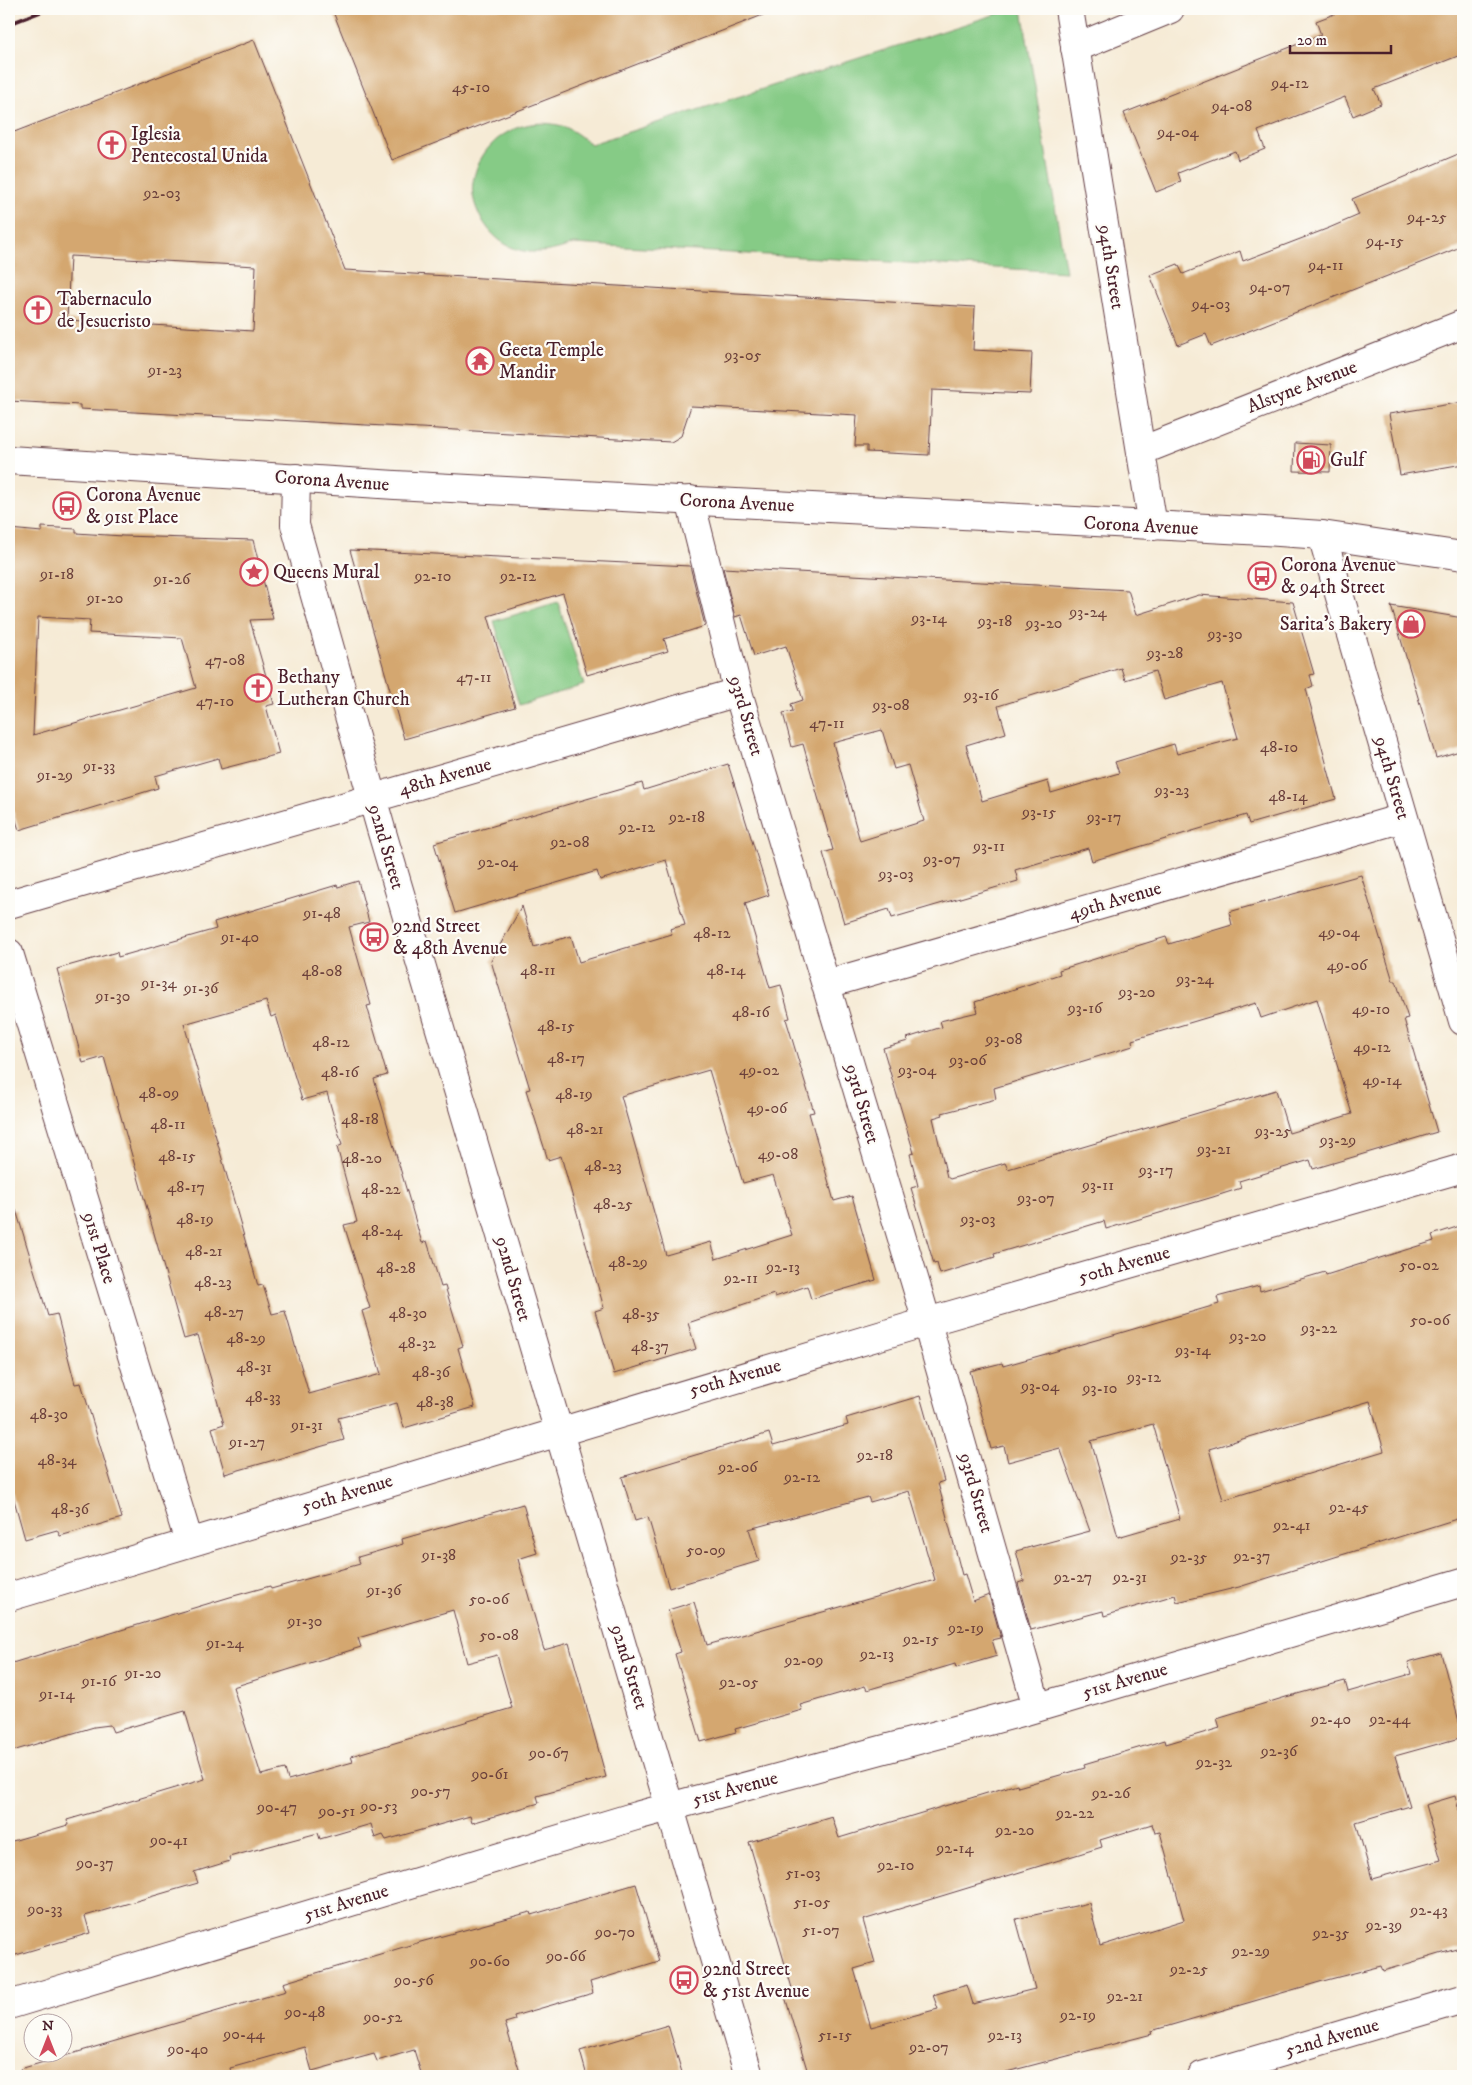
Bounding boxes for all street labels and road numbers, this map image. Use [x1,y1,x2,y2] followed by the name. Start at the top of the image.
[1093,222,1129,311] street label: 94th Street
[1244,355,1360,418] street label: Alstyne Avenue
[274,466,390,496] street label: Corona Avenue
[679,489,795,517] street label: Corona Avenue
[1083,512,1199,540] street label: Corona Avenue
[723,672,768,759] street label: 93rd Street
[1369,733,1415,822] street label: 94th Street
[396,753,494,801] street label: 48th Avenue
[363,801,409,892] street label: 92nd Street
[1066,877,1164,925] street label: 49th Avenue
[839,1060,884,1147] street label: 93rd Street
[77,1208,121,1287] street label: 91st Place
[490,1233,536,1324] street label: 92nd Street
[1075,1241,1173,1289] street label: 50th Avenue
[686,1354,784,1402] street label: 50th Avenue
[953,1449,998,1536] street label: 93rd Street
[298,1469,396,1519] street label: 50th Avenue
[605,1621,653,1712] street label: 92nd Street
[1080,1658,1170,1704] street label: 51st Avenue
[690,1767,780,1811] street label: 51st Avenue
[301,1879,391,1927] street label: 51st Avenue
[1282,2014,1382,2062] street label: 52nd Avenue

